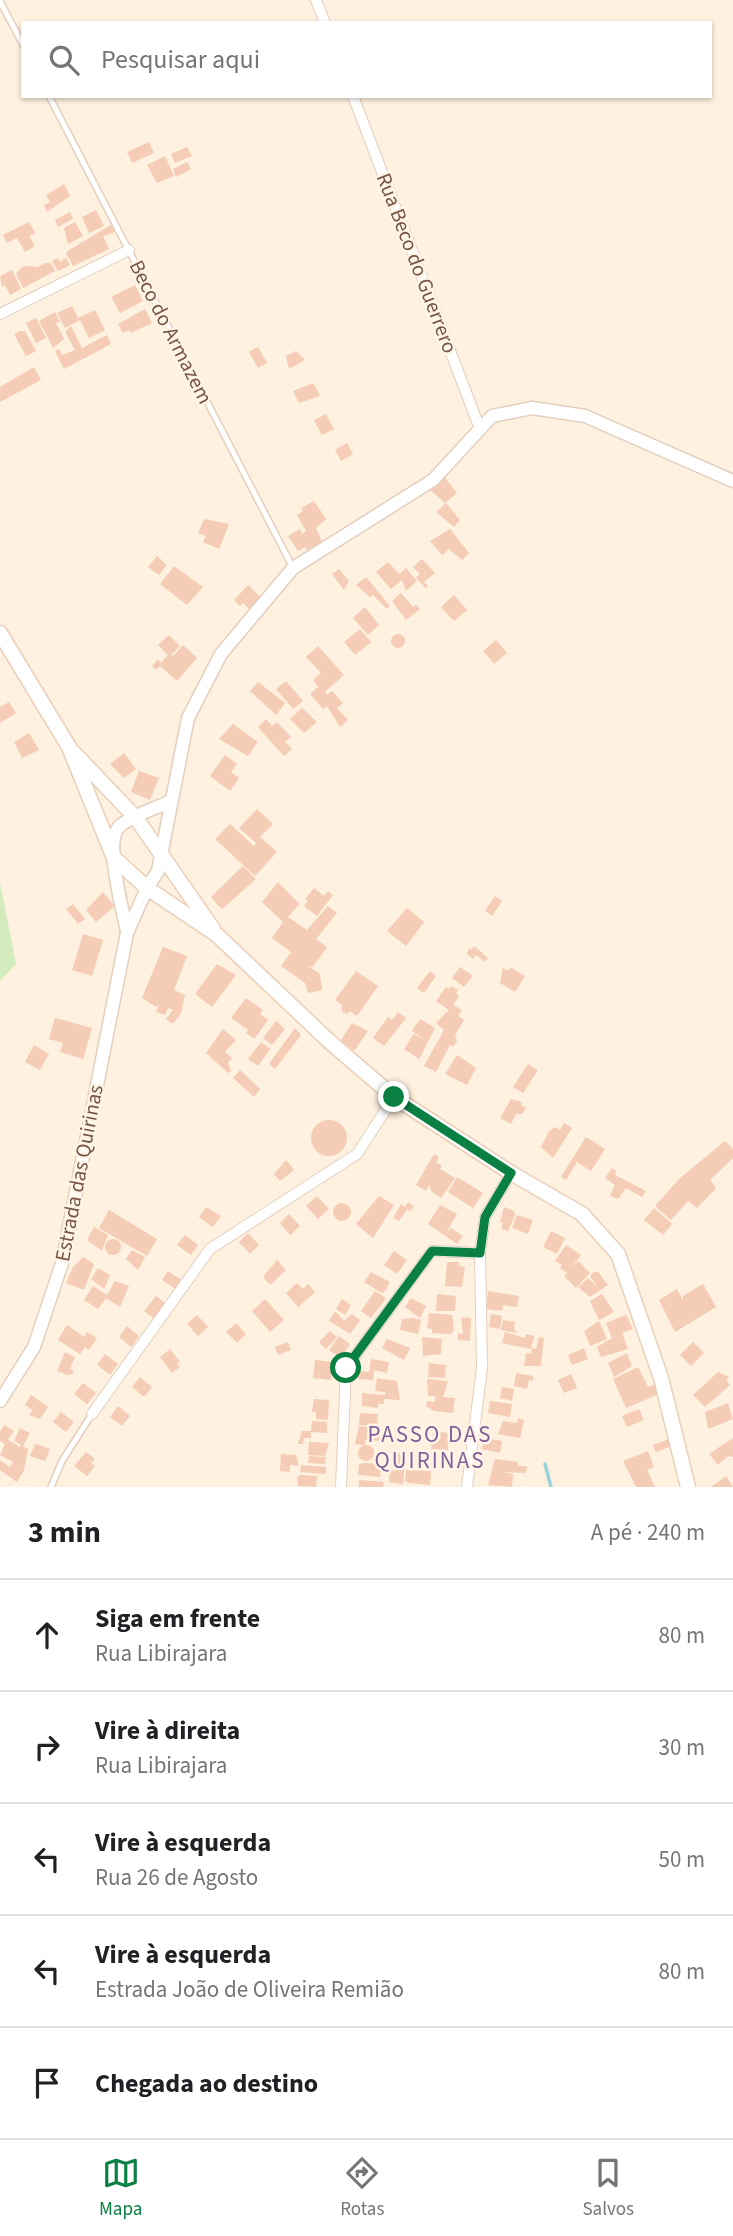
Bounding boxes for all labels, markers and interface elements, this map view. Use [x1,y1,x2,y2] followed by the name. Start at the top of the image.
[21,21,712,98] search box
[45,41,83,79] icon: search
[101,41,260,78] text: Pesquisar aqui
[369,169,465,357] street label: Rua Beco do Guerrero
[122,255,220,409] street label: Beco do Armazem
[378,1081,409,1112] route end
[47,1082,111,1264] street label: Estrada das Quirinas
[330,1352,361,1383] route start
[367,1418,493,1477] district label: PASSO DAS QUIRINAS
[28,1511,101,1554] text: 3 min
[591,1516,705,1549] text: A pé · 240 m
[95,1600,260,1637] text: Siga em frente
[28,1616,66,1654] icon: ahead
[658,1619,705,1652] text: 80 m
[95,1637,227,1670] text: Rua Libirajara
[95,1712,240,1749] text: Vire à direita
[28,1728,66,1766] icon: right
[658,1731,705,1764] text: 30 m
[95,1749,227,1782] text: Rua Libirajara
[95,1824,271,1861] text: Vire à esquerda
[28,1840,66,1878] icon: left
[658,1843,705,1876] text: 50 m
[95,1861,258,1894] text: Rua 26 de Agosto
[95,1936,271,1973] text: Vire à esquerda
[28,1952,66,1990] icon: left
[658,1955,705,1988] text: 80 m
[95,1973,404,2006] text: Estrada João de Oliveira Remião
[28,2064,66,2102] icon: arrive
[95,2065,318,2102] text: Chegada ao destino
[99,2154,142,2223] tab: Mapa
[340,2154,384,2223] tab: Rotas
[582,2154,634,2223] tab: Salvos

